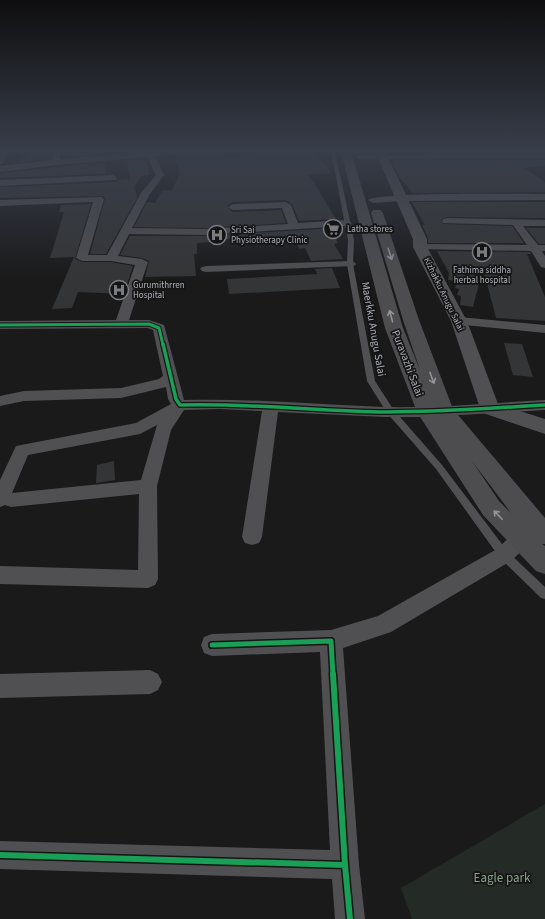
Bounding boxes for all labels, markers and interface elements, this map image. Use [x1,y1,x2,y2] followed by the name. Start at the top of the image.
[322,218,344,240] supermarket icon: Latha stores
[347,223,393,236] place label: Latha stores
[206,224,228,246] hospital icon: Sri Sai Physiotherapy Clinic
[231,224,308,247] place label: Sri Sai Physiotherapy Clinic
[471,241,493,263] hospital icon: Fathima siddha herbal hospital
[387,248,394,261] one-way arrow
[420,255,467,333] street label: Kizhakku Anugu Salai
[453,264,511,287] place label: Fathima siddha herbal hospital
[108,279,130,301] hospital icon: Gurumithrren Hospital
[133,279,185,302] place label: Gurumithrren Hospital
[358,281,389,378] street label: Maerkku Anugu Salai
[386,310,394,323] one-way arrow
[388,328,427,398] street label: Puravazhi Salai
[428,371,436,383] one-way arrow
[493,510,503,520] one-way arrow
[474,869,531,887] park label: Eagle park

